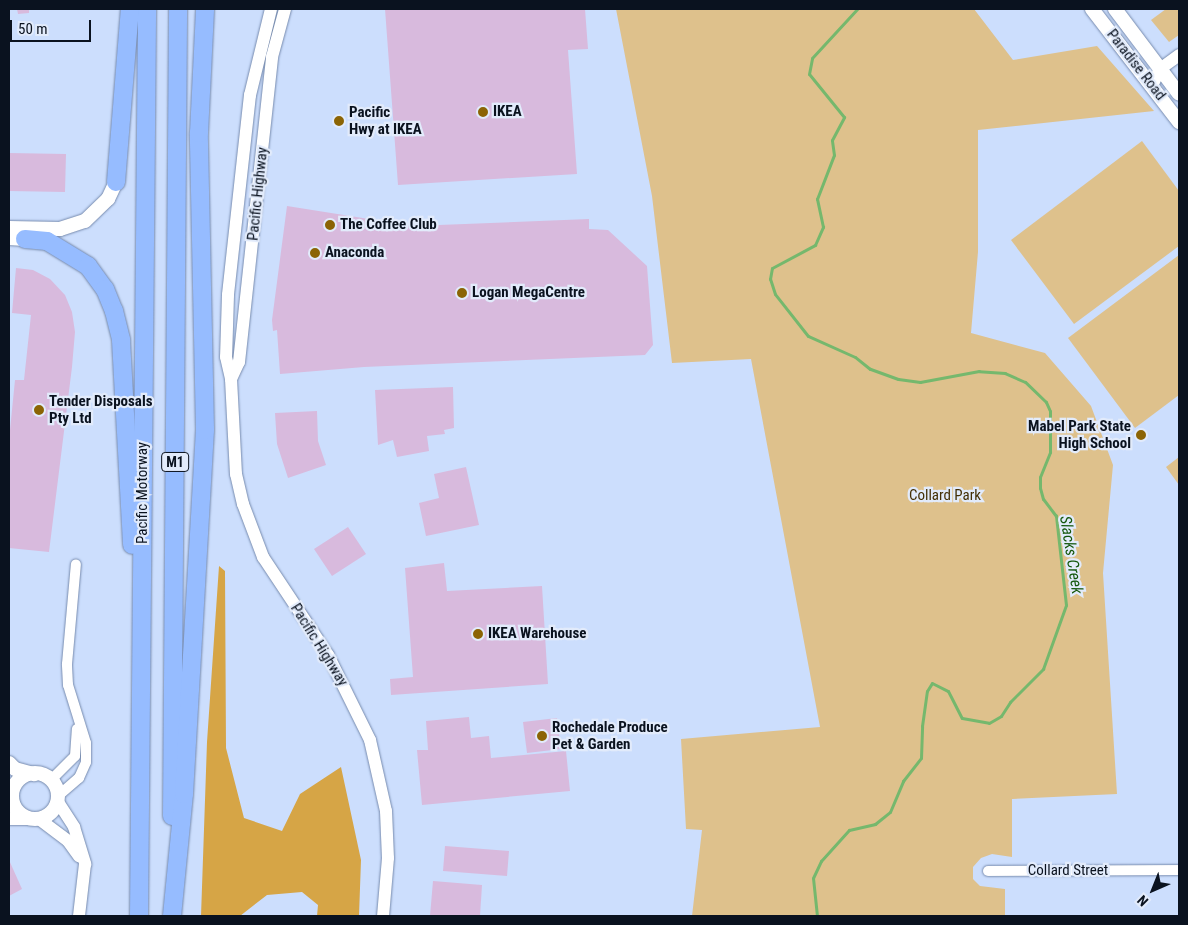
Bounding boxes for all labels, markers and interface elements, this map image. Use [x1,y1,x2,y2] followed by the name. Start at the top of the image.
[12,10,94,42] scale bar
[18,20,48,38] text: 50 m
[1103,26,1169,104] street label: Paradise Road
[349,103,422,138] place label: Pacific Hwy at IKEA
[493,103,522,121] place label: IKEA
[477,106,489,118] marker: IKEA
[333,115,345,127] marker: Pacific Hwy at IKEA
[244,146,272,242] street label: Pacific Highway
[340,216,437,234] place label: The Coffee Club
[324,219,336,231] marker: The Coffee Club
[325,244,384,262] place label: Anaconda
[309,247,321,259] marker: Anaconda
[472,284,585,302] place label: Logan MegaCentre
[456,287,468,299] marker: Logan MegaCentre
[49,392,153,427] place label: Tender Disposals Pty Ltd
[33,404,45,416] marker: Tender Disposals Pty Ltd
[1028,417,1131,452] place label: Mabel Park State High School
[1135,429,1147,441] marker: Mabel Park State High School
[134,442,152,544] street label: Pacific Motorway
[160,451,190,474] road number: M1
[909,487,981,505] park label: Collard Park
[1055,515,1087,595] water label: Slacks Creek
[286,600,352,690] street label: Pacific Highway
[488,625,586,643] place label: IKEA Warehouse
[472,628,484,640] marker: IKEA Warehouse
[552,718,668,753] place label: Rochedale Produce Pet & Garden
[536,730,548,742] marker: Rochedale Produce Pet & Garden
[1028,862,1108,880] street label: Collard Street
[1128,865,1178,915] north arrow
[1134,892,1151,910] text: N

